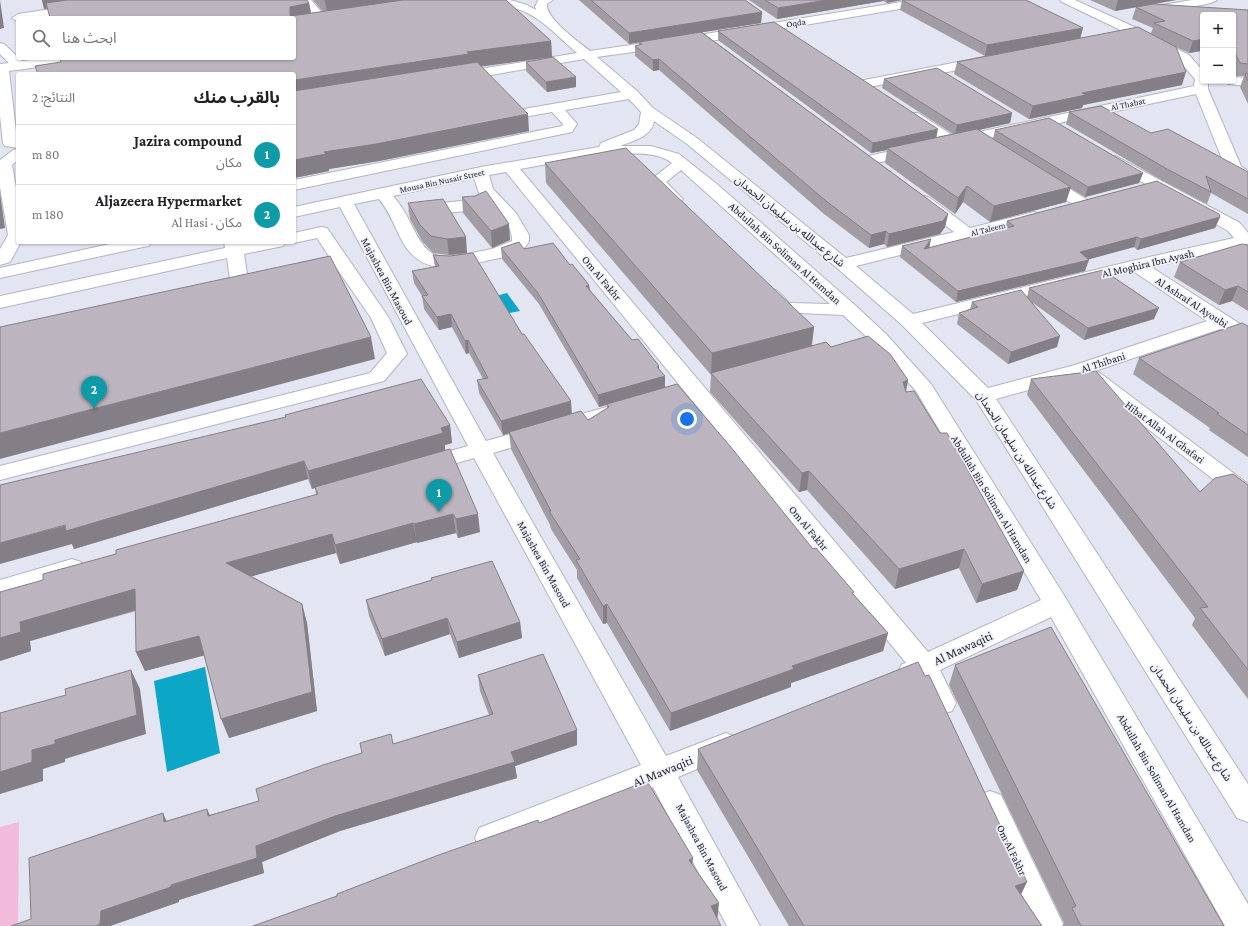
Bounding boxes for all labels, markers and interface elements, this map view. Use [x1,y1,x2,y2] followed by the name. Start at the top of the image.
[1200,12,1236,84] map controls
[1200,12,1236,48] button: +
[16,16,296,60] search box
[786,17,806,29] street label: Oqda
[30,27,52,49] icon: search
[62,30,117,46] text: ابحث هنا
[1200,48,1236,84] button: −
[194,88,280,107] text: بالقرب منك
[32,90,75,105] text: النتائج: 2
[1110,95,1147,113] street label: Al Thabat
[134,133,242,149] text: Jazira compound
[32,147,59,162] text: 80 m
[265,147,269,162] text: 1
[216,155,242,170] text: مكان
[399,167,486,195] street label: Mousa Bin Nusair Street
[731,173,848,271] street label: شارع عبدالله بن سليمان الحمدان
[95,193,242,209] text: Aljazeera Hypermarket
[727,199,844,307] street label: Abdullah Bin Soliman Al Hamdan
[32,207,64,222] text: 180 m
[264,207,270,222] text: 2
[172,215,242,230] text: مكان · Al Hasi
[970,220,1006,238] street label: Al Taleem
[358,235,415,327] street label: Majashea Bin Masoud
[1101,247,1195,280] street label: Al Moghira Ibn Ayash
[580,253,624,303] street label: Om Al Fakhr
[1153,274,1231,331] street label: Al Ashraf Al Ayoubi
[1080,349,1127,375] street label: Al Thibani
[81,376,107,409] pin: 2
[973,389,1060,513] street label: شارع عبدالله بن سليمان الحمدان
[1123,398,1207,466] street label: Hibat Allah Al Ghafari
[677,409,697,429] your location
[949,433,1035,565] street label: Abdullah Bin Soliman Al Hamdan
[426,479,452,512] pin: 1
[787,503,831,553] street label: Om Al Fakhr
[514,519,573,610] street label: Majashea Bin Masoud
[931,628,995,668] street label: Al Mawaqiti
[1148,661,1235,785] street label: شارع عبدالله بن سليمان الحمدان
[1115,712,1199,845] street label: Abdullah Bin Soliman Al Hamdan
[631,752,696,790] street label: Al Mawaqiti
[673,801,730,893] street label: Majashea Bin Masoud
[995,823,1029,877] street label: Om Al Fakhr

